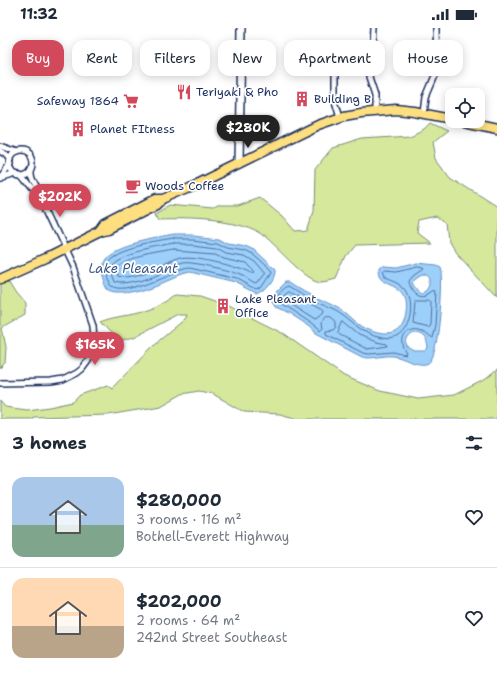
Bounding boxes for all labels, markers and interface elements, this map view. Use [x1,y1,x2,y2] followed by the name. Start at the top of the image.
[20,4,58,24] text: 11:32
[12,40,64,76] chip: Buy
[72,40,132,76] chip: Rent
[140,40,210,76] chip: Filters
[218,40,276,76] chip: New
[284,40,385,76] chip: Apartment
[393,40,463,76] chip: House
[175,83,193,101] restaurant icon: Teriyaki & Pho
[196,84,278,100] place label: Teriyaki & Pho
[445,88,485,128] map controls
[445,88,485,128] button: locate
[293,90,311,108] building icon: Building B
[314,91,371,107] place label: Building B
[122,92,140,110] supermarket icon: Safeway 1864
[37,93,119,109] place label: Safeway 1864
[220,115,276,149] pin: $280K
[226,119,270,136] text: $280K
[69,120,87,138] building icon: Planet FItness
[90,121,175,137] place label: Planet FItness
[124,177,142,195] cafe icon: Woods Coffee
[145,178,225,194] place label: Woods Coffee
[32,184,88,218] pin: $202K
[38,188,82,205] text: $202K
[88,260,178,277] water label: Lake Pleasant
[235,291,317,321] place label: Lake Pleasant Office
[214,297,232,315] building icon: Lake Pleasant Office
[67,332,123,366] pin: $165K
[75,336,115,353] text: $165K
[12,432,87,454] text: 3 homes
[463,432,485,454] icon: filters
[136,489,222,511] text: $280,000
[44,493,92,541] icon: home
[463,506,485,528] icon: heart
[136,511,242,528] text: 3 rooms · 116 m²
[136,528,289,545] text: Bothell-Everett Highway
[136,590,222,612] text: $202,000
[44,594,92,642] icon: home
[463,607,485,629] icon: heart
[136,612,240,629] text: 2 rooms · 64 m²
[136,629,287,646] text: 242nd Street Southeast

